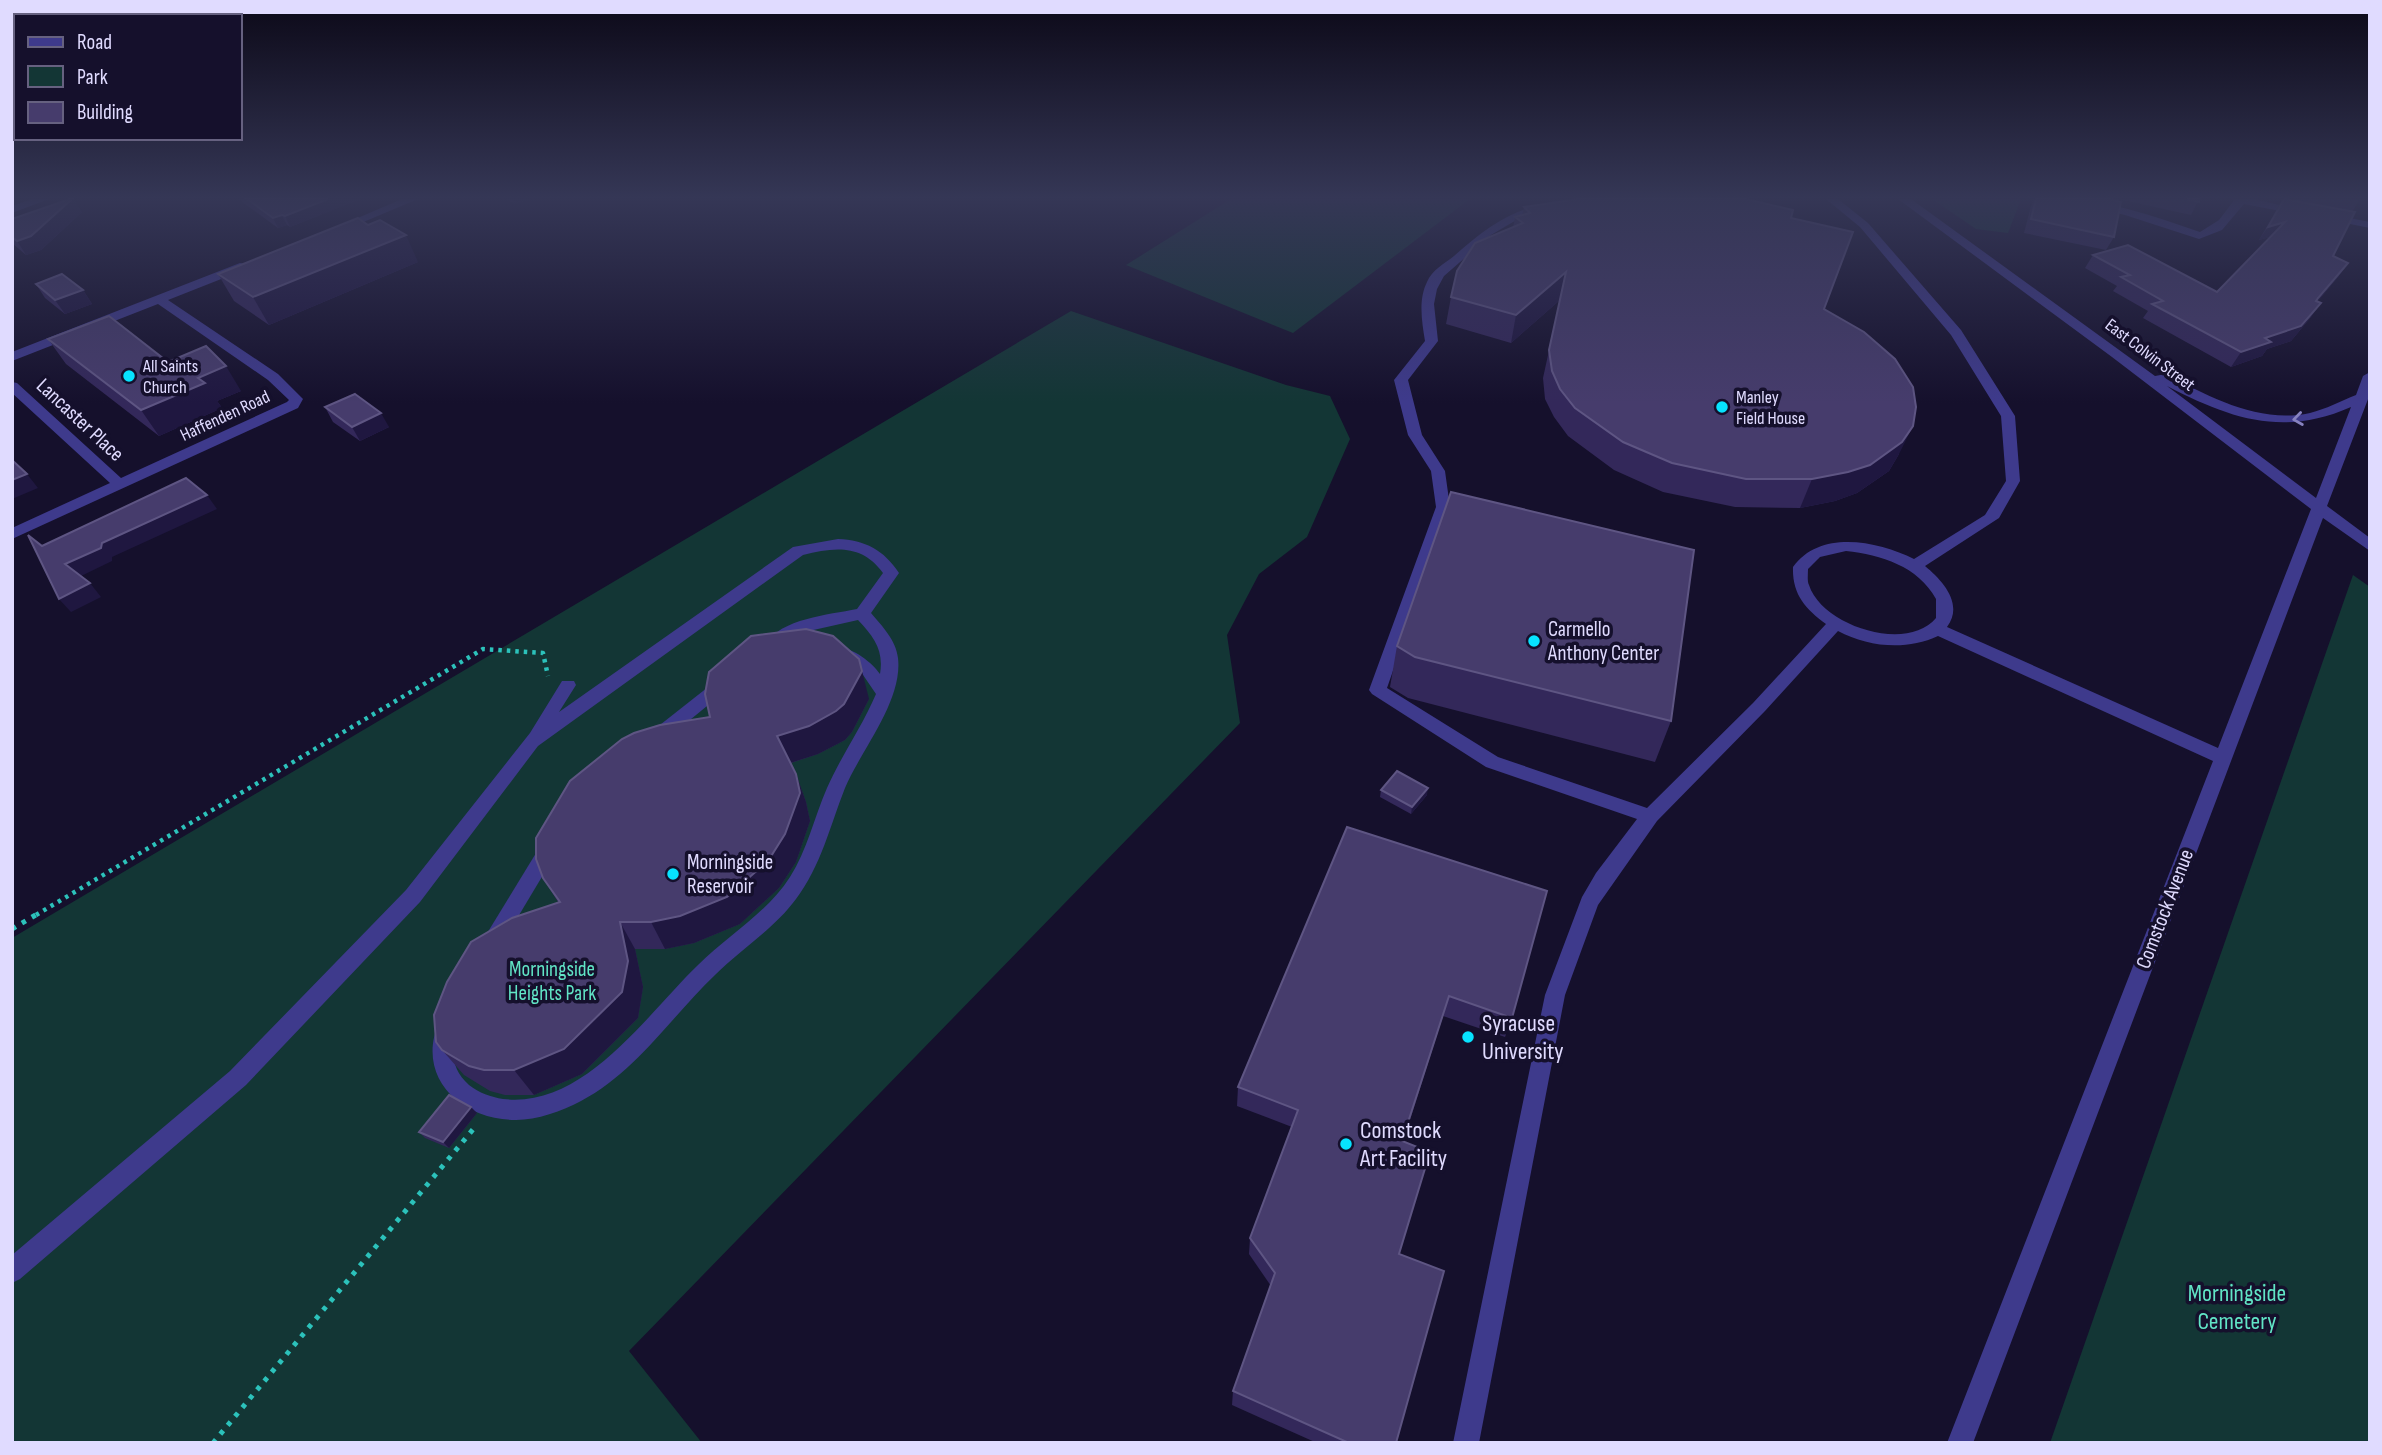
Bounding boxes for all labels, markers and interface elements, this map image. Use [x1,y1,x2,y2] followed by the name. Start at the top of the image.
[14,14,242,140] legend
[77,30,112,55] text: Road
[77,65,108,90] text: Park
[77,100,133,125] text: Building
[2101,314,2200,396] street label: East Colvin Street
[142,356,198,398] place label: All Saints Church
[121,368,137,384] marker: All Saints Church
[31,373,129,467] street label: Lancaster Place
[177,386,273,446] street label: Haffenden Road
[1736,387,1805,429] place label: Manley Field House
[1714,399,1730,415] marker: Manley Field House
[2292,411,2303,426] one-way arrow
[1547,617,1659,666] place label: Carmello Anthony Center
[1526,633,1542,649] marker: Carmello Anthony Center
[2131,846,2199,972] street label: Comstock Avenue
[687,850,773,899] place label: Morningside Reservoir
[665,866,681,882] marker: Morningside Reservoir
[508,957,596,1006] park label: Morningside Heights Park
[1482,1009,1564,1066] place label: Syracuse University
[1460,1029,1476,1045] marker: Syracuse University
[1359,1116,1447,1173] place label: Comstock Art Facility
[1338,1136,1354,1152] marker: Comstock Art Facility
[2188,1279,2286,1336] park label: Morningside Cemetery

